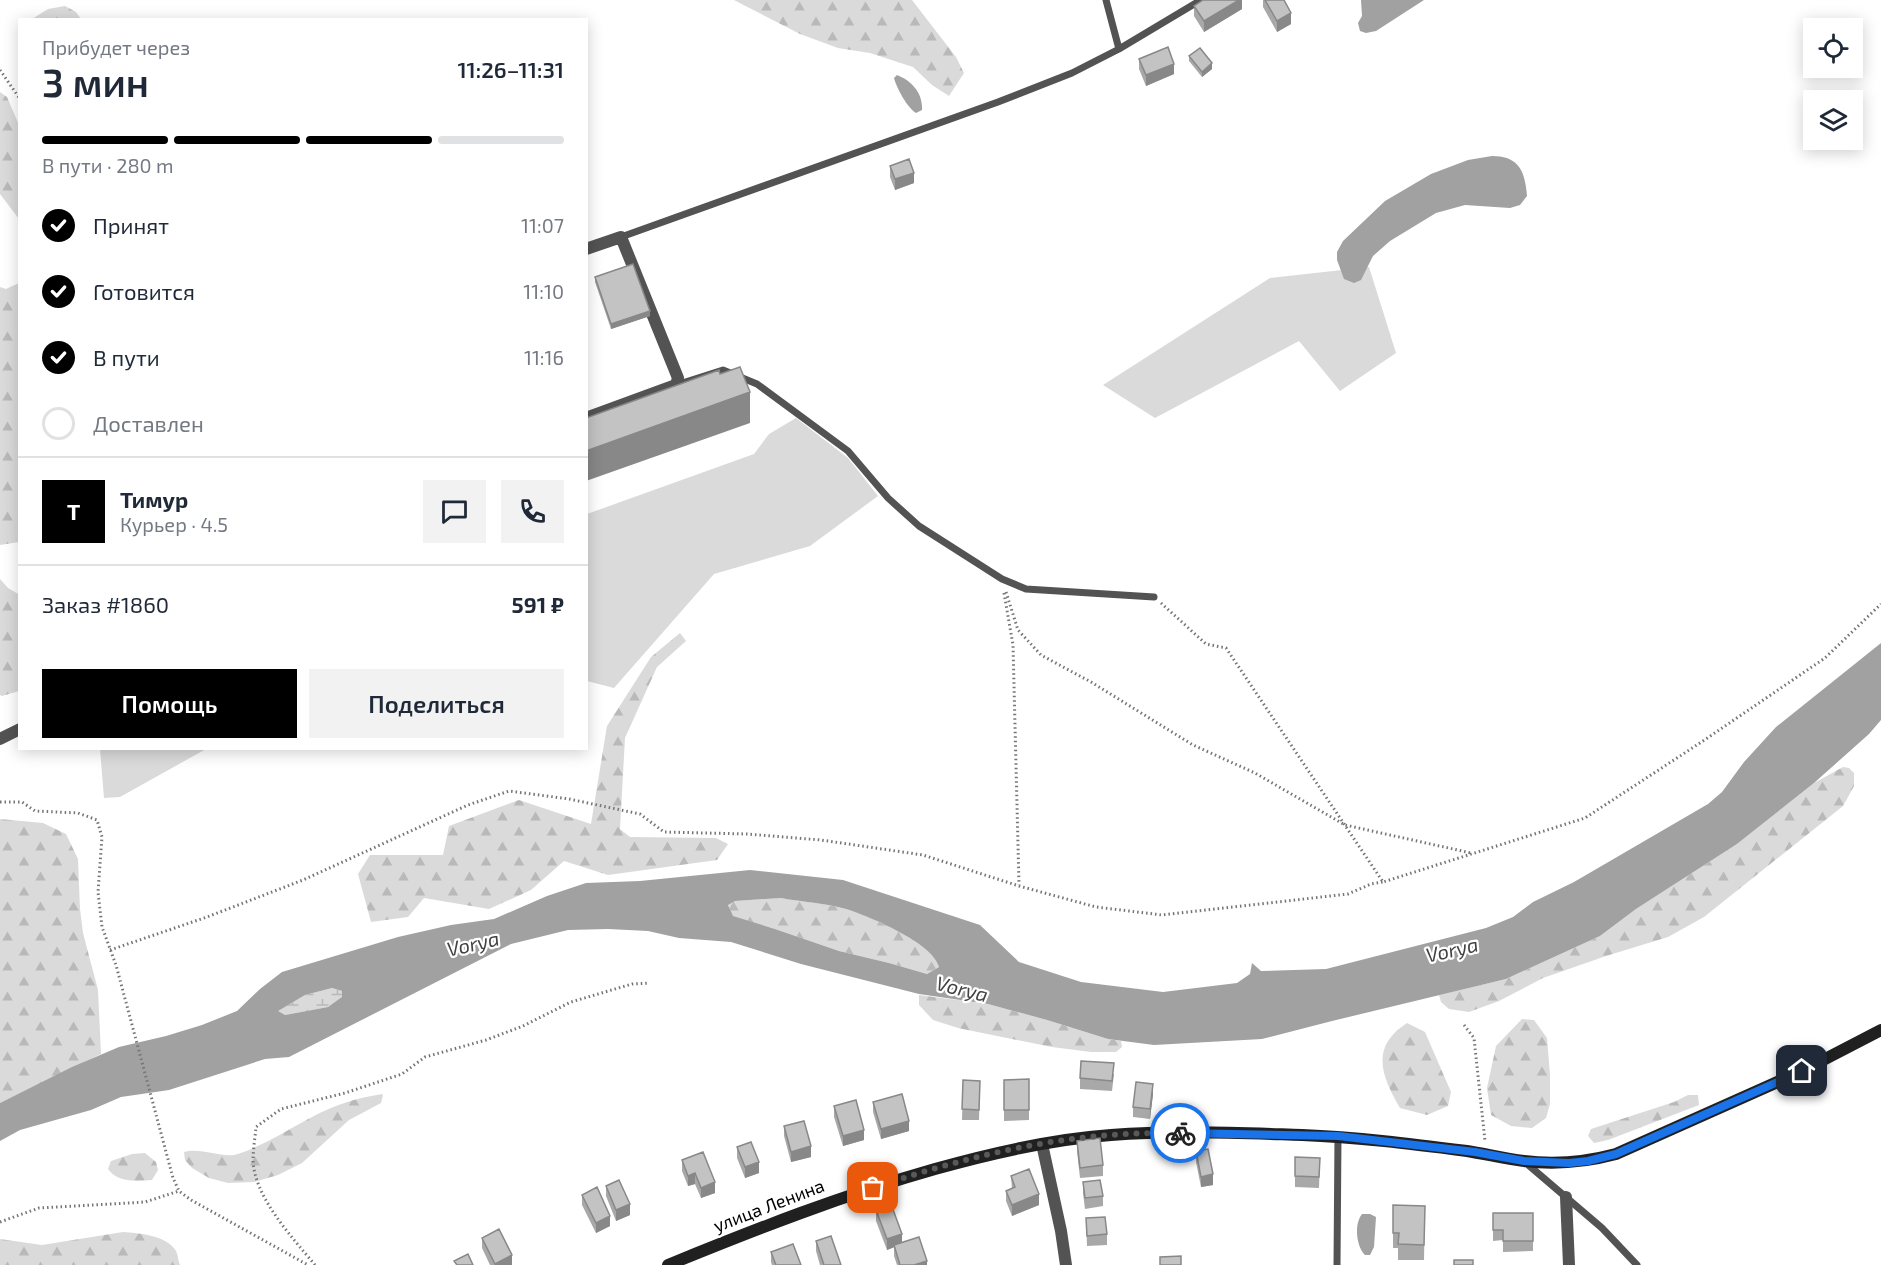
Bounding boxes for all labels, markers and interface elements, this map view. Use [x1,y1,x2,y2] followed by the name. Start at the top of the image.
[1803,18,1863,150] map controls
[1803,18,1863,78] button: locate
[42,35,190,59] text: Прибудет через
[457,56,564,82] text: 11:26–11:31
[42,58,149,105] text: 3 мин
[1803,90,1863,150] button: layers
[42,153,174,177] text: В пути · 280 m
[42,209,75,242] icon: check
[93,212,169,238] text: Принят
[521,213,564,237] text: 11:07
[42,275,75,308] icon: check
[93,278,195,304] text: Готовится
[523,279,564,303] text: 11:10
[42,341,75,374] icon: check
[93,344,160,370] text: В пути
[524,345,564,369] text: 11:16
[93,410,204,436] text: Доставлен
[423,480,486,543] button: chat
[501,480,564,543] button: phone
[120,486,188,512] text: Тимур
[67,498,80,524] text: Т
[120,512,228,536] text: Курьер · 4.5
[42,591,169,617] text: Заказ #1860
[512,591,564,617] text: 591 ₽
[42,669,297,738] button: Помощь
[309,669,564,738] button: Поделиться
[444,925,501,962] water label: Vorya
[1423,931,1480,968] water label: Vorya
[933,970,991,1007] water label: Vorya
[1776,1045,1827,1096] pin
[1785,1054,1818,1087] icon: home
[1150,1103,1210,1163] courier
[1164,1117,1197,1150] icon: bike
[847,1162,898,1213] pin
[856,1171,889,1204] icon: bag
[710,1174,827,1236] street label: улица Ленина

